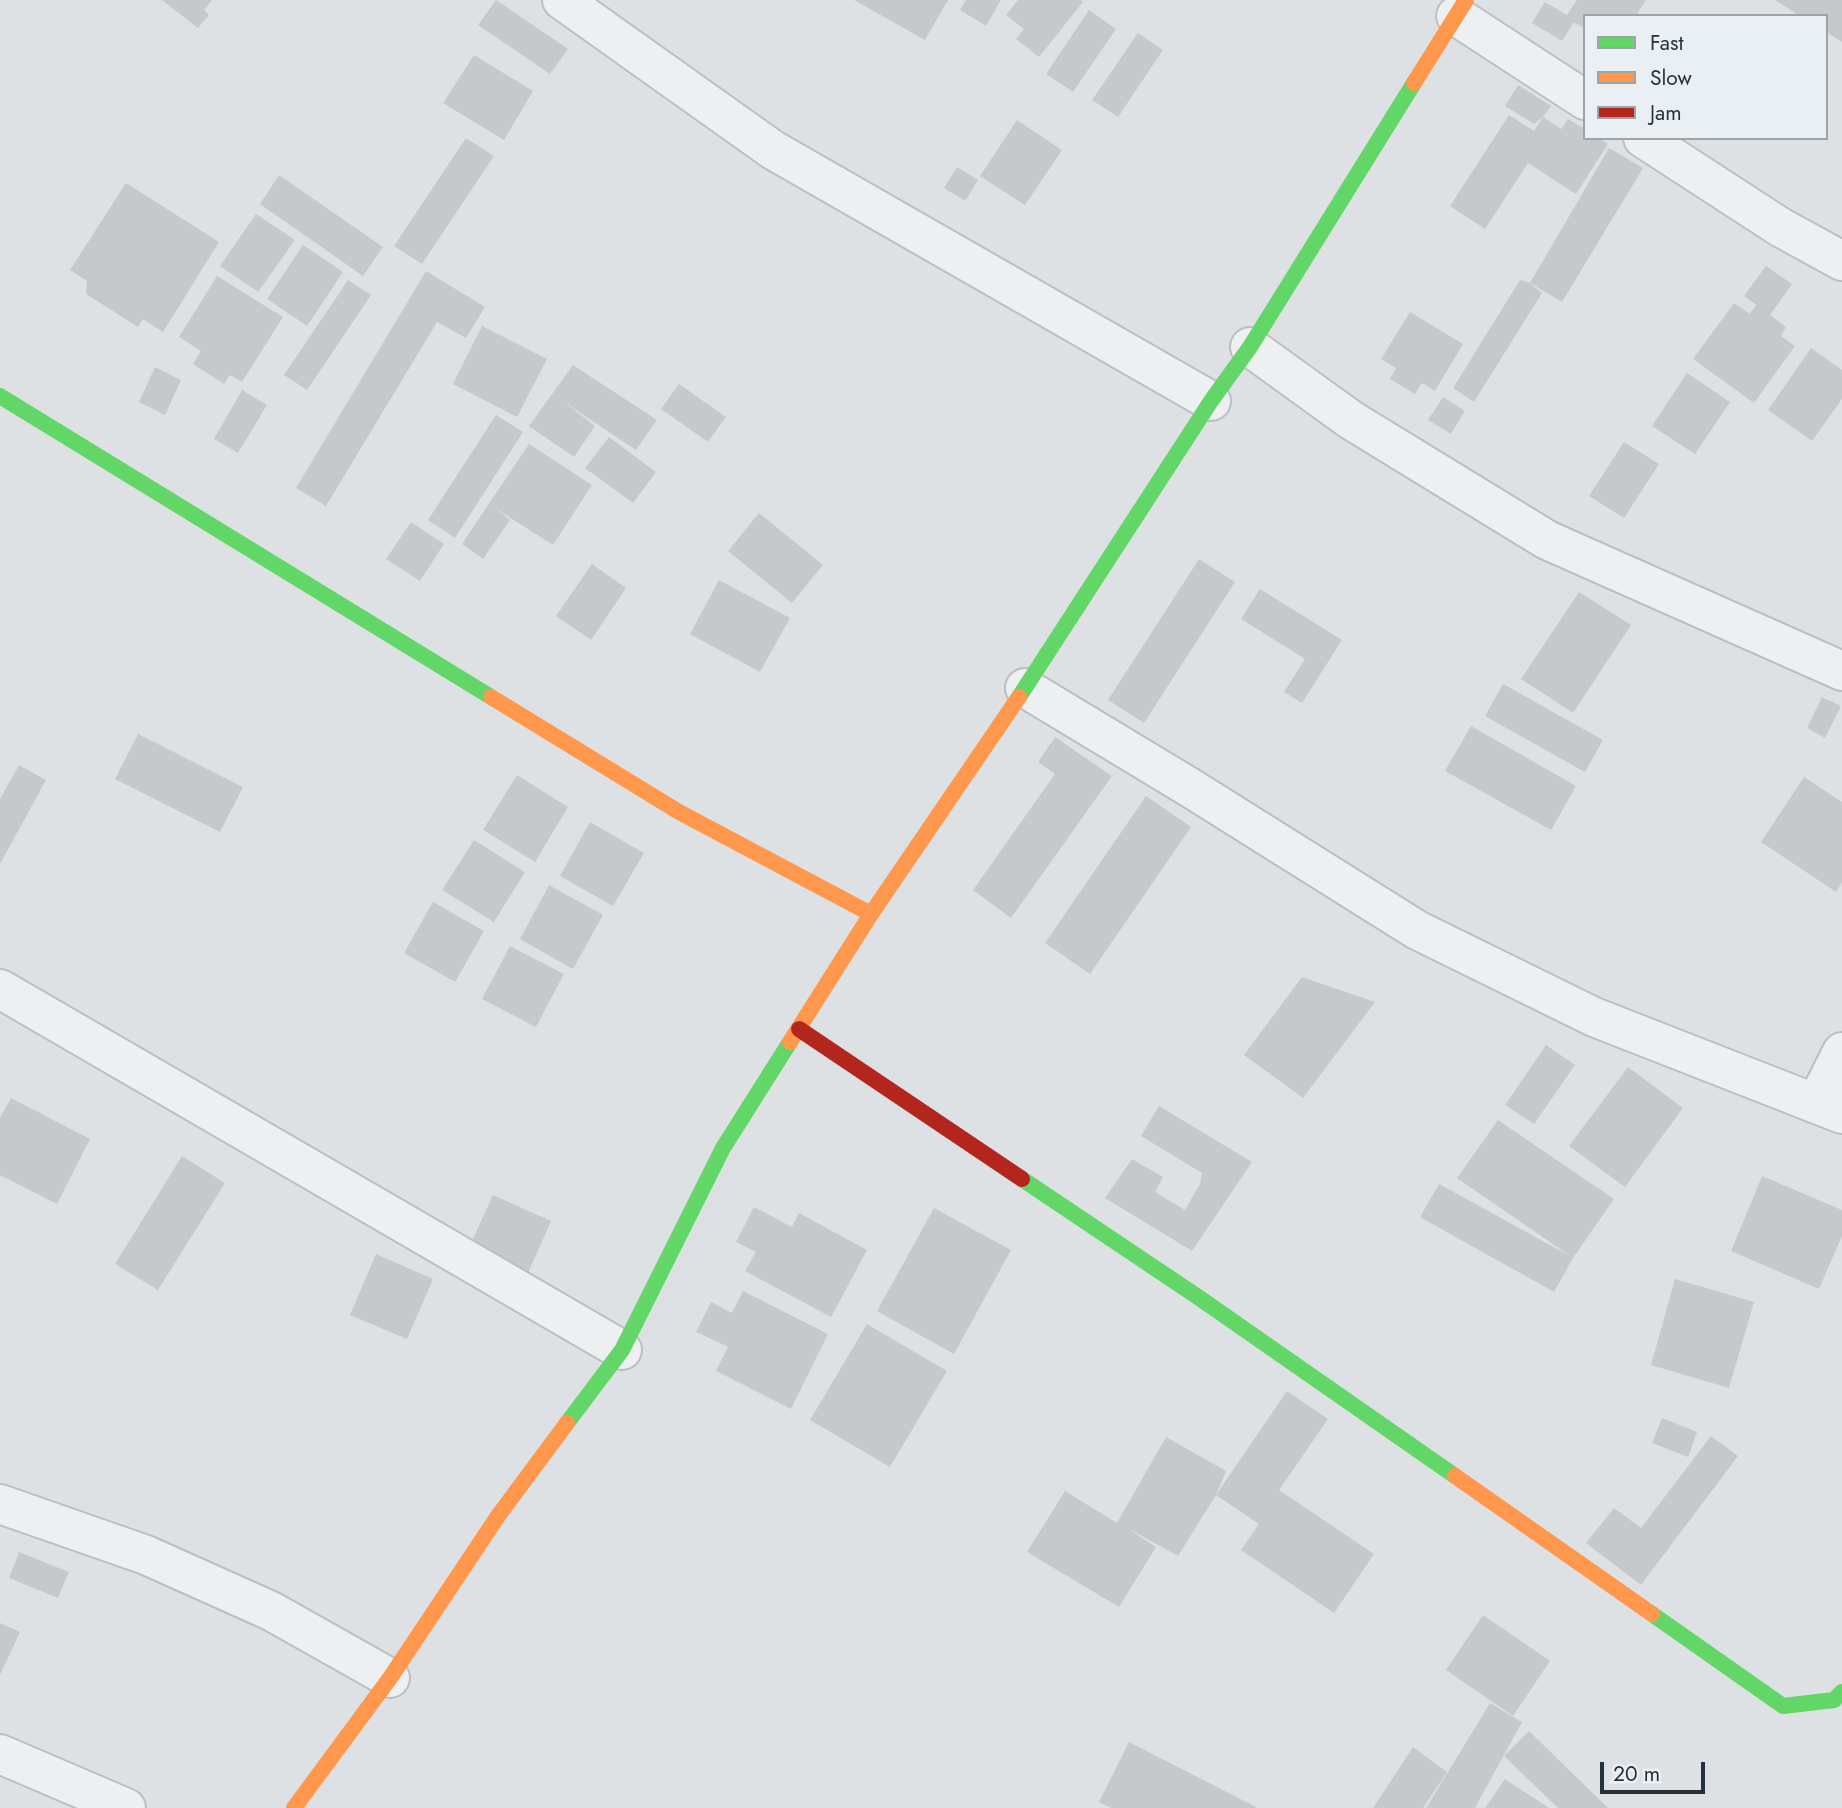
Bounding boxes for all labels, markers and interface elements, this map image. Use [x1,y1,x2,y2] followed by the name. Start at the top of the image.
[1583,14,1828,140] legend
[1650,28,1683,58] text: Fast
[1650,63,1692,93] text: Slow
[1650,98,1682,128] text: Jam
[1604,1748,1709,1792] scale bar
[1613,1759,1660,1789] text: 20 m

